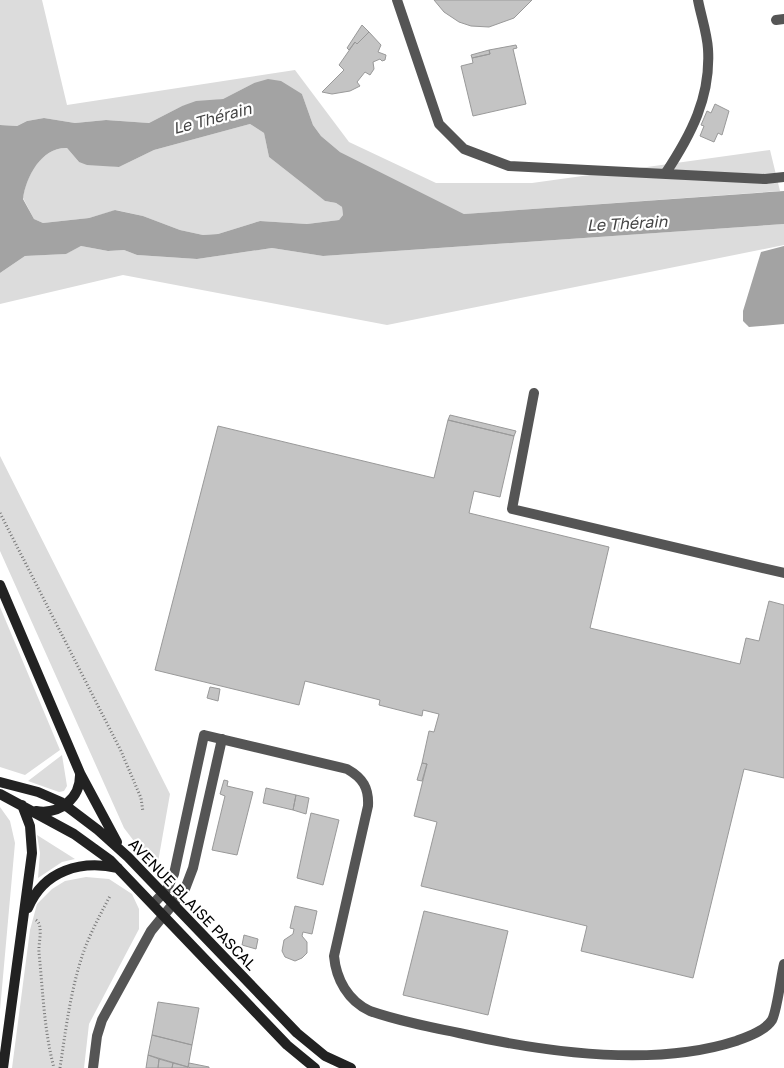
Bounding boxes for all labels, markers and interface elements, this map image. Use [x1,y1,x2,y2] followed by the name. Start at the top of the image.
[171,98,255,138] water label: Le Thérain
[586,211,669,235] water label: Le Thérain
[125,834,261,974] street label: AVENUE BLAISE PASCAL

